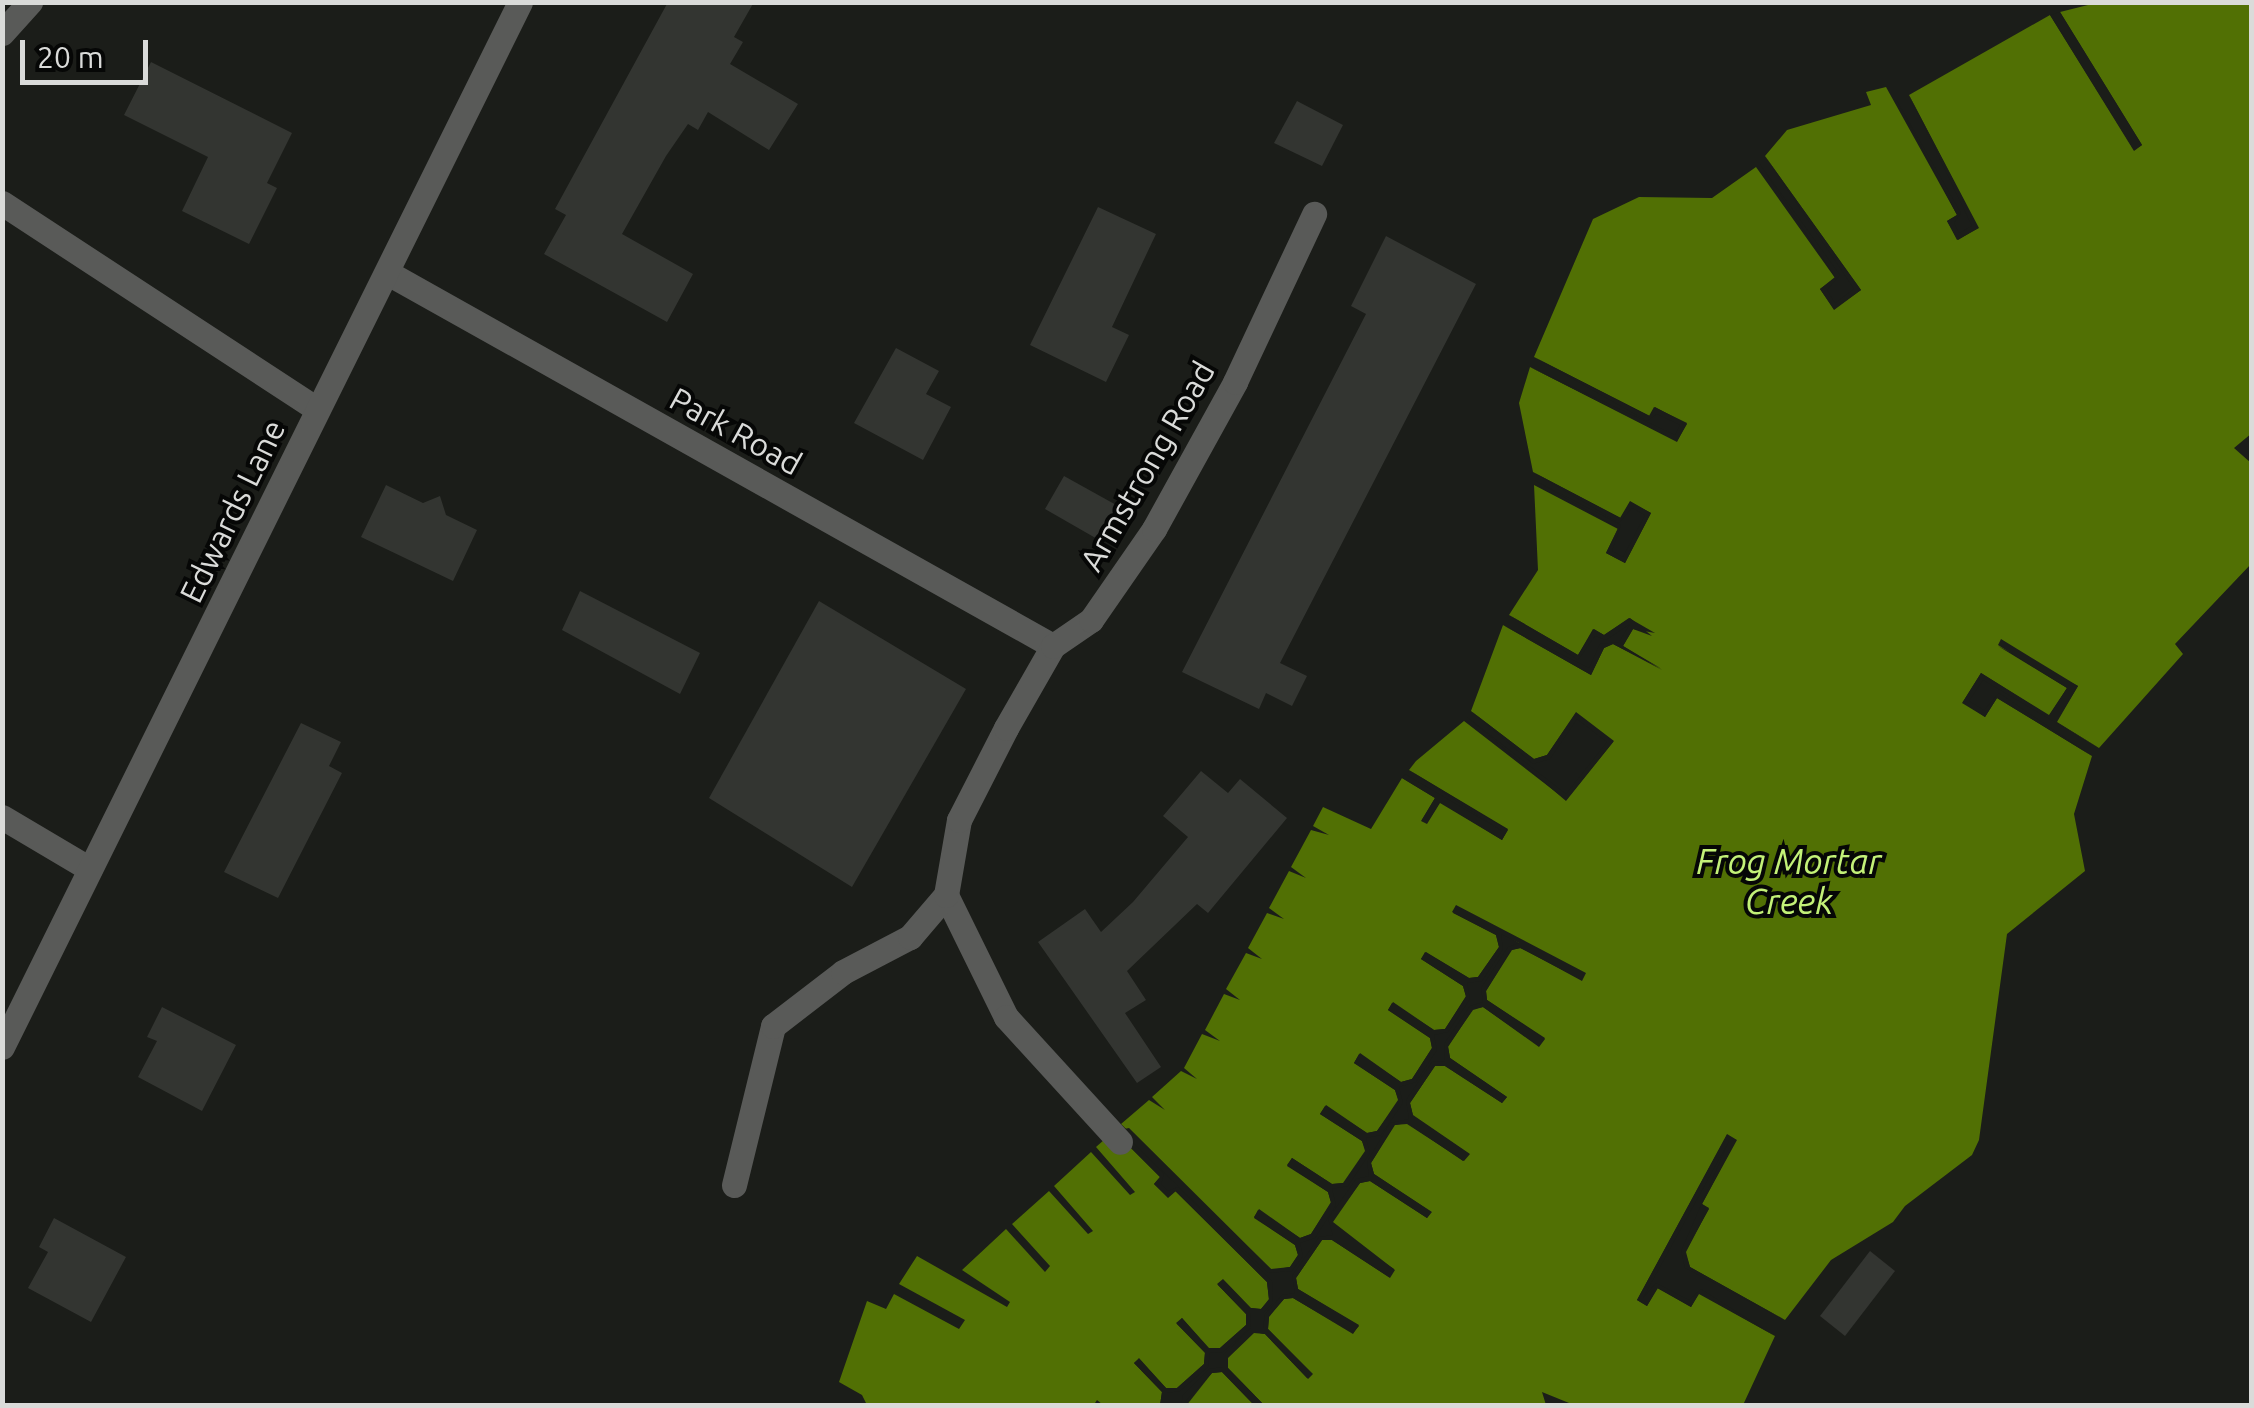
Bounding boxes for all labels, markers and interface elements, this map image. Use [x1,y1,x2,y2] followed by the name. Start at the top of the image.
[25,20,152,82] scale bar
[37,40,104,74] text: 20 m
[1071,354,1223,578] street label: Armstrong Road
[663,379,809,483] street label: Park Road
[171,413,293,609] street label: Edwards Lane
[1696,840,1882,922] water label: Frog Mortar Creek

